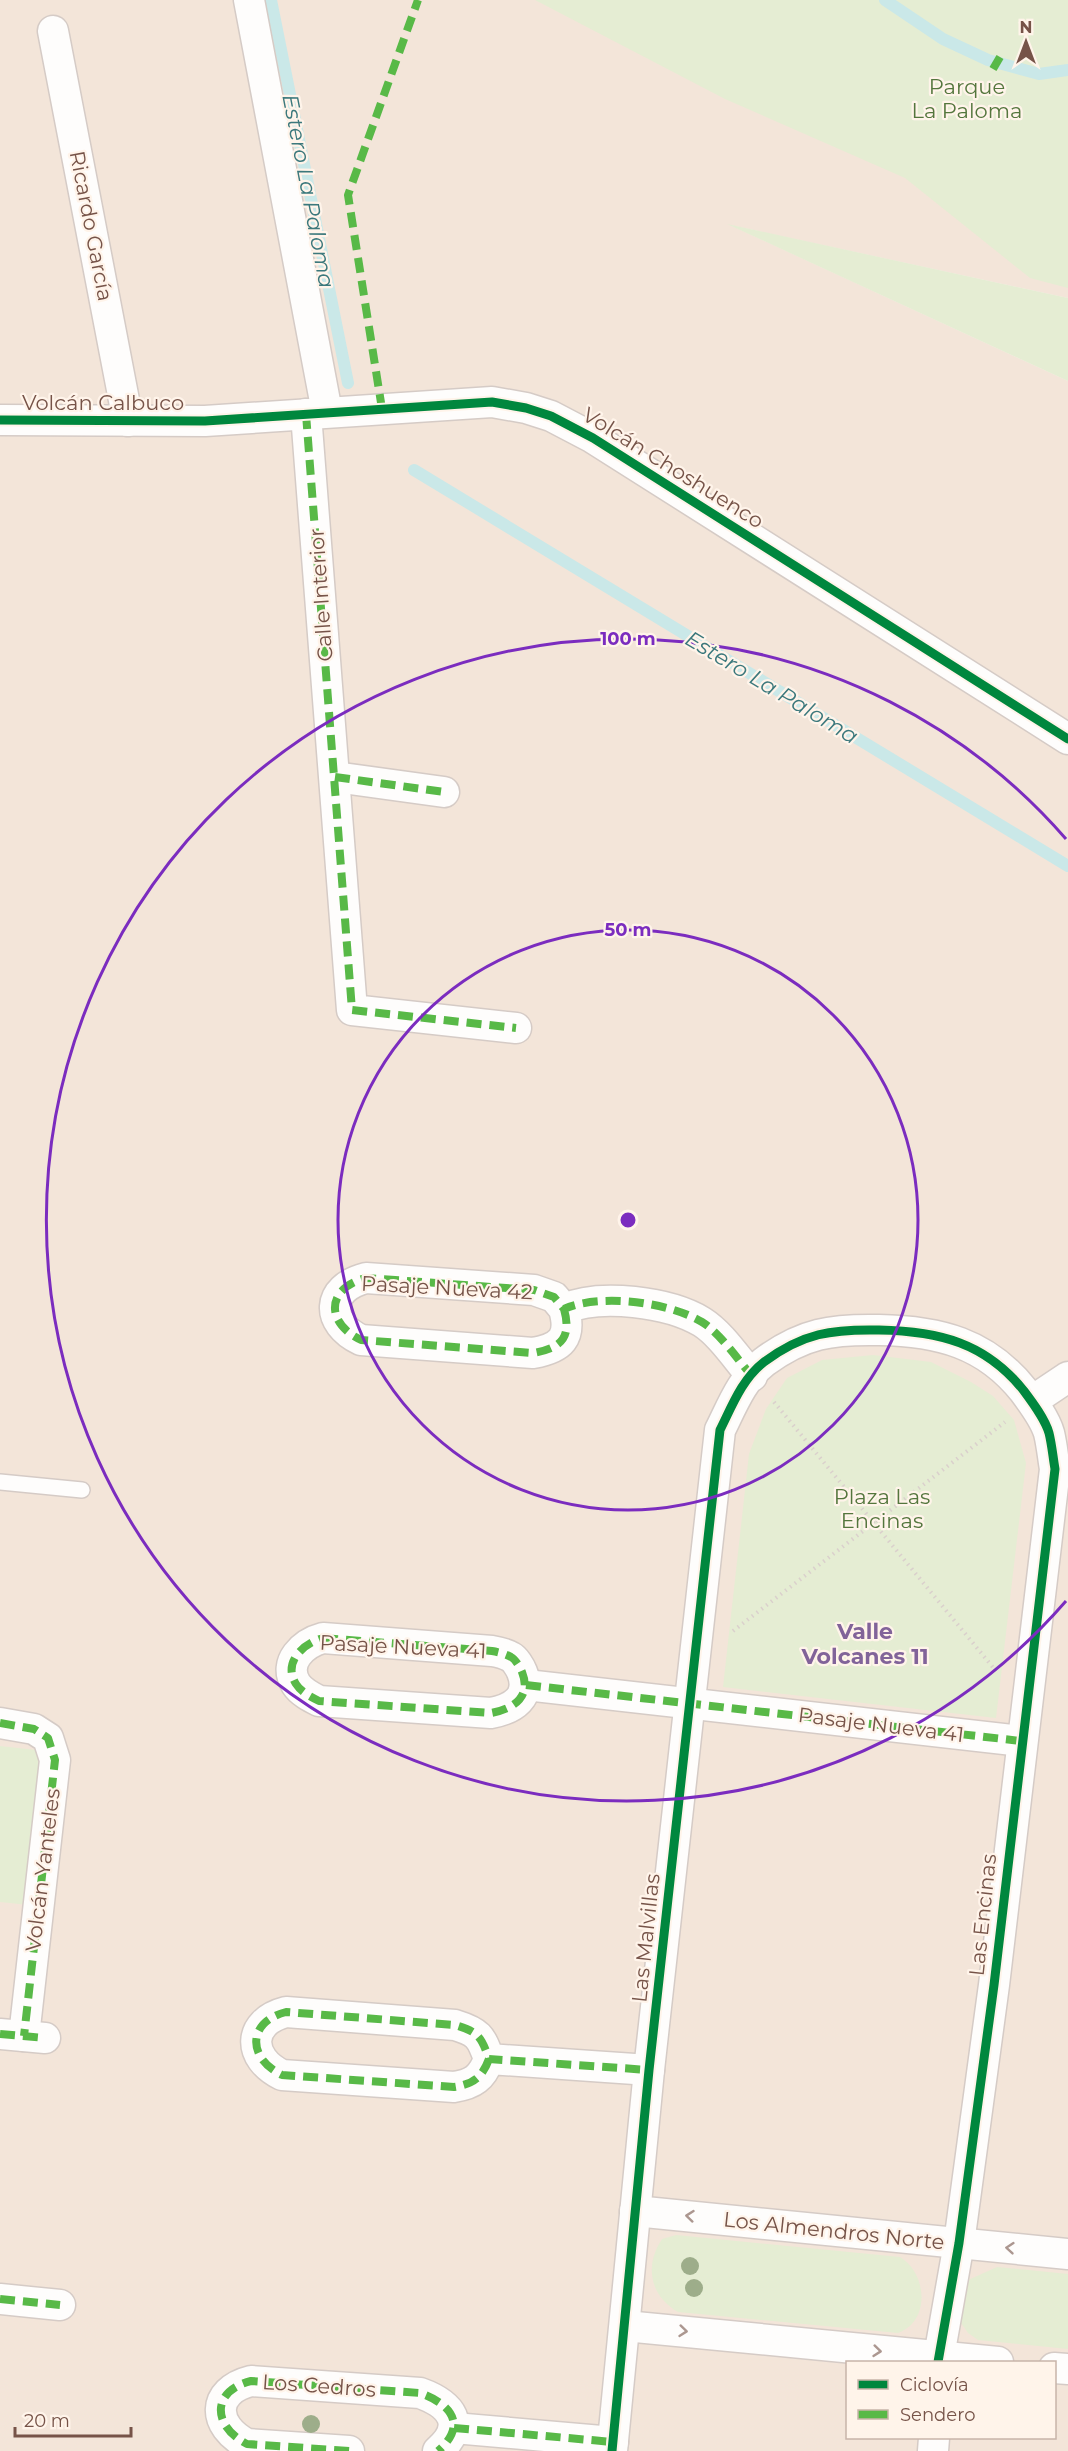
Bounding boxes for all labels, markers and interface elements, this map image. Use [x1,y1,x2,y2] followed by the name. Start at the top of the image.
[996,12,1056,72] north arrow
[1020,18,1032,37] text: N
[912,74,1022,123] park label: Parque La Paloma
[276,92,341,290] water label: Estero La Paloma
[65,149,118,303] street label: Ricardo García
[22,390,184,415] street label: Volcán Calbuco
[578,402,768,533] street label: Volcán Choshuenco
[303,528,338,662] street label: Calle Interior
[680,625,863,750] water label: Estero La Paloma
[600,628,656,650] text: 100 m
[605,919,651,941] text: 50 m
[618,1210,638,1230] centre of rings
[360,1271,534,1304] street label: Pasaje Nueva 42
[834,1484,930,1533] park label: Plaza Las Encinas
[800,1618,929,1670] district label: Valle Volcanes 11
[319,1630,487,1663] street label: Pasaje Nueva 41
[797,1702,966,1747] street label: Pasaje Nueva 41
[20,1787,65,1953] street label: Volcán Yanteles
[964,1853,1001,1977] street label: Las Encinas
[626,1872,665,2004] street label: Las Malvillas
[722,2206,946,2255] street label: Los Almendros Norte
[686,2210,695,2223] one-way arrow
[1005,2242,1014,2255] one-way arrow
[678,2325,687,2337] one-way arrow
[872,2344,881,2357] one-way arrow
[846,2361,1056,2439] legend
[261,2369,377,2402] street label: Los Cedros
[900,2374,969,2396] text: Ciclovía
[15,2400,130,2438] scale bar
[900,2404,975,2426] text: Sendero
[24,2410,70,2432] text: 20 m

